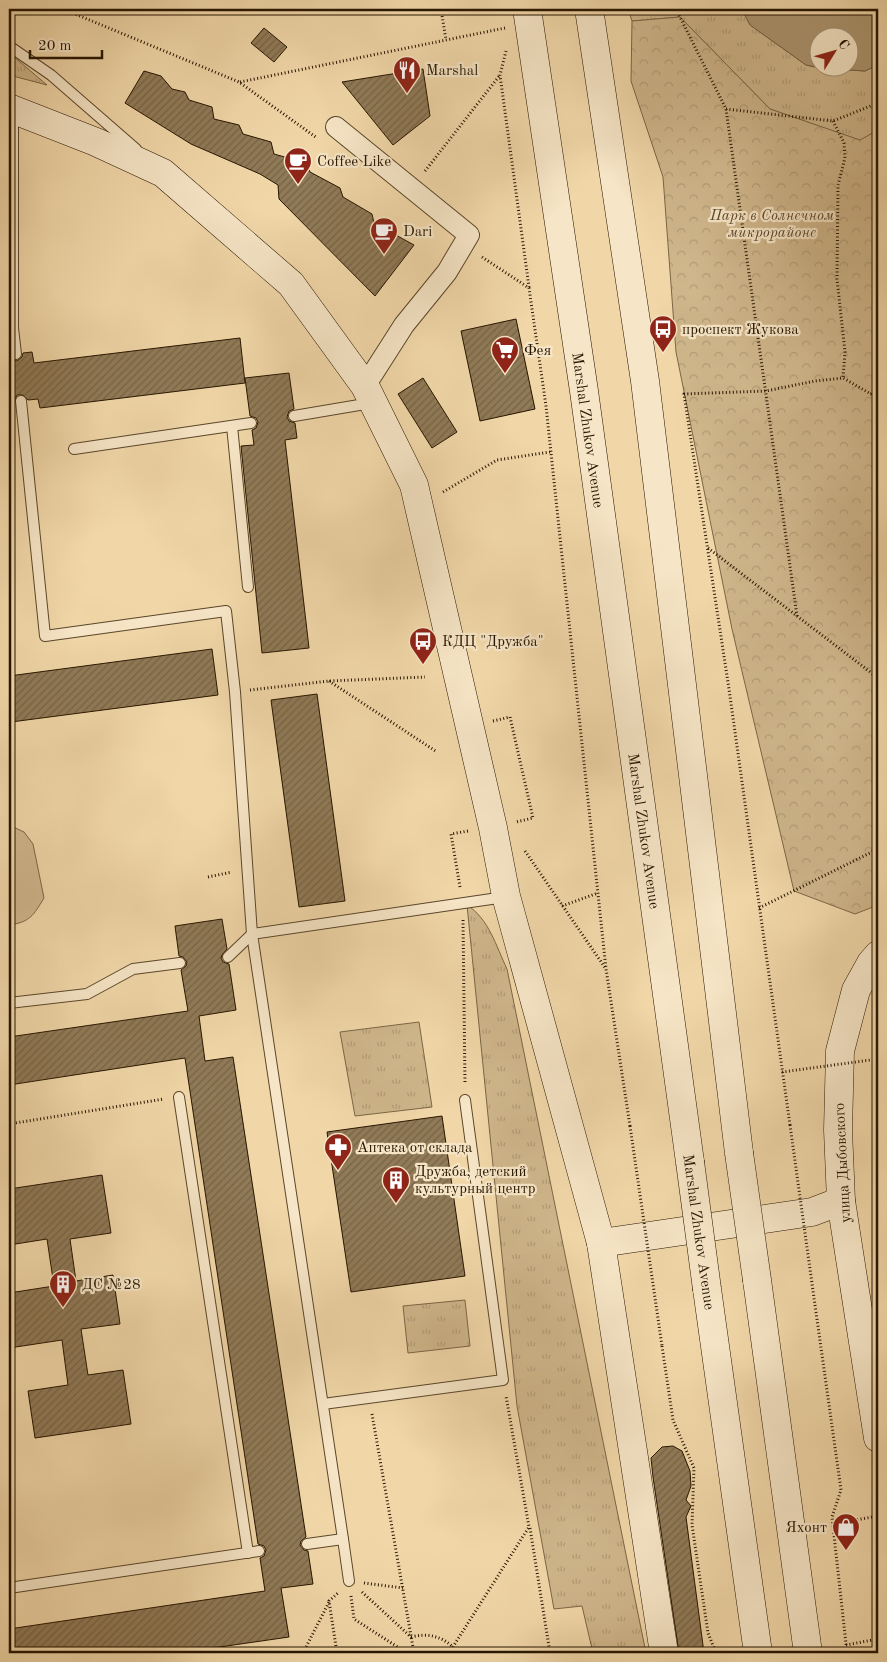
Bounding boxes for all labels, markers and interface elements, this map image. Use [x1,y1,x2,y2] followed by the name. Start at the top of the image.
[30,28,102,60] scale bar
[810,28,860,78] north arrow
[835,37,852,53] text: С
[38,39,72,54] text: 20 m
[392,55,422,94] restaurant icon: Marshal
[426,64,478,79] place label: Marshal
[283,146,313,185] cafe icon: Coffee Like
[317,155,391,170] place label: Coffee Like
[709,209,834,241] park label: Парк в Солнечном микрорайоне
[369,216,399,255] cafe icon: Dari
[403,225,432,240] place label: Dari
[648,314,678,353] bus stop icon: проспект Жукова
[682,323,799,338] place label: проспект Жукова
[490,335,520,374] supermarket icon: Фея
[524,344,552,359] place label: Фея
[568,352,605,509] street label: Marshal Zhukov Avenue
[408,626,438,665] bus stop icon: КДЦ "Дружба"
[442,635,544,650] place label: КДЦ "Дружба"
[624,753,661,910] street label: Marshal Zhukov Avenue
[833,1102,854,1223] street label: улица Дыбовского
[323,1132,353,1171] pharmacy icon: Аптека от склада
[357,1141,473,1156] place label: Аптека от склада
[679,1154,716,1311] street label: Marshal Zhukov Avenue
[381,1165,411,1204] building icon: Дружба, детский культурный центр
[415,1165,536,1197] place label: Дружба, детский культурный центр
[48,1269,78,1308] building icon: ДС №28
[82,1278,141,1293] place label: ДС №28
[831,1512,861,1551] shop icon: Яхонт
[786,1521,827,1536] place label: Яхонт

